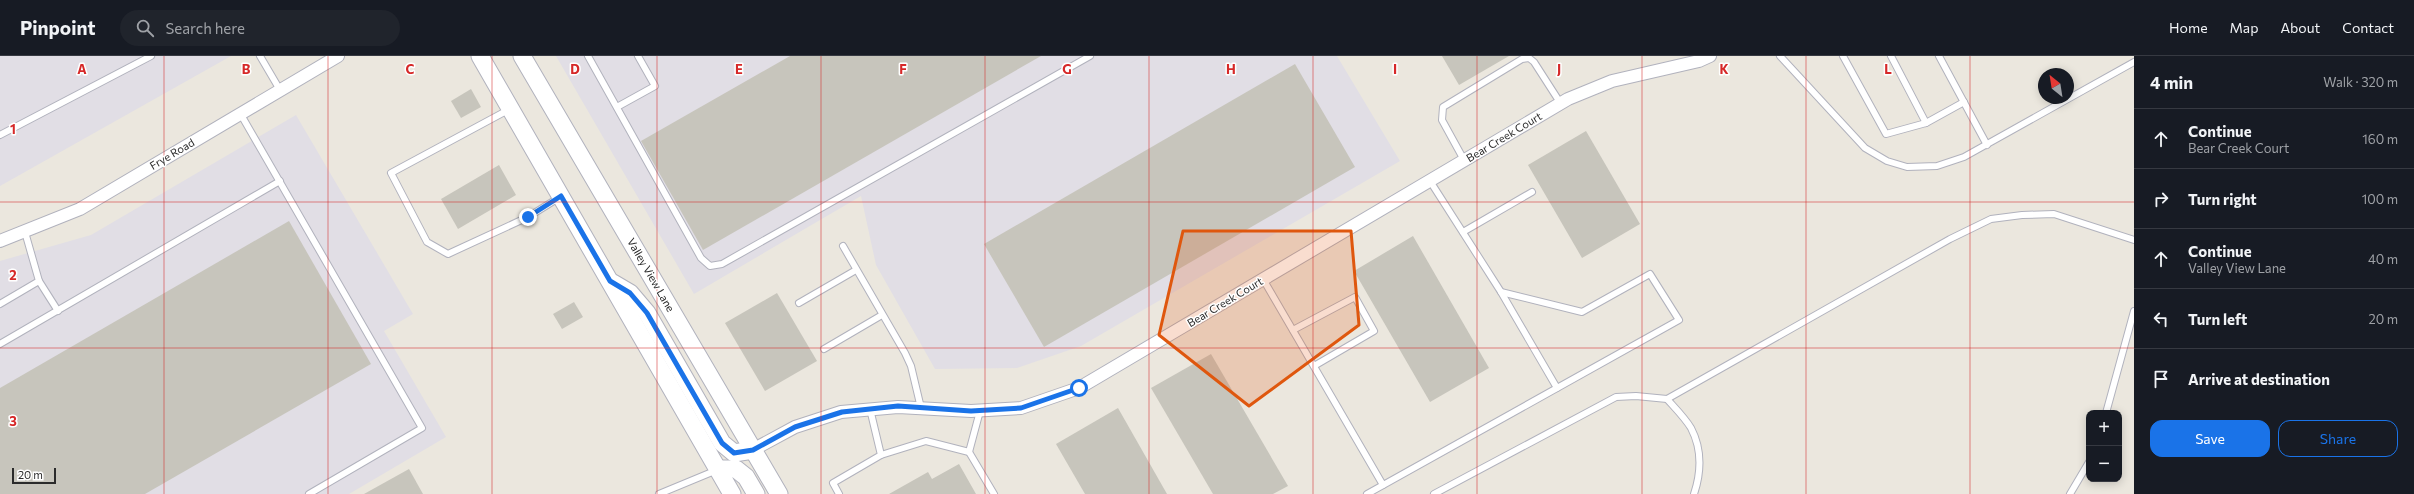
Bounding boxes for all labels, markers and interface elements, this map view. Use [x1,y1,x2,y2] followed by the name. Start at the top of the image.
[120,10,400,46] search box
[20,16,96,39] text: Pinpoint
[134,17,156,39] icon: search
[166,19,245,37] text: Search here
[2169,19,2208,36] text: Home
[2230,19,2258,36] text: Map
[2280,19,2320,36] text: About
[2342,19,2394,36] text: Contact
[77,61,87,77] text: A
[242,61,251,77] text: B
[406,61,415,77] text: C
[570,61,580,77] text: D
[735,61,743,77] text: E
[899,61,907,77] text: F
[1062,61,1072,77] text: G
[1226,61,1236,77] text: H
[1393,61,1397,77] text: I
[1557,61,1561,77] text: J
[1719,61,1729,77] text: K
[1884,61,1892,77] text: L
[2038,68,2074,104] north arrow
[2150,72,2193,93] text: 4 min
[2323,74,2398,90] text: Walk · 320 m
[1464,109,1544,164] street label: Bear Creek Court
[10,121,16,137] text: 1
[2188,122,2252,140] text: Continue
[2150,128,2172,150] icon: ahead
[2362,131,2398,147] text: 160 m
[147,135,196,172] street label: Frye Road
[2188,140,2289,156] text: Bear Creek Court
[2150,188,2172,210] icon: right
[2188,190,2257,208] text: Turn right
[2362,191,2398,207] text: 100 m
[519,208,537,226] route end
[625,236,678,314] street label: Valley View Lane
[2188,242,2252,260] text: Continue
[2150,248,2172,270] icon: ahead
[2368,251,2398,267] text: 40 m
[2188,260,2286,276] text: Valley View Lane
[9,267,17,283] text: 2
[1185,274,1265,329] street label: Bear Creek Court
[2150,308,2172,330] icon: left
[2188,310,2247,328] text: Turn left
[2369,311,2398,327] text: 20 m
[2150,368,2172,390] icon: arrive
[2188,370,2330,388] text: Arrive at destination
[1070,379,1088,397] route start
[2086,410,2122,482] map controls
[2086,410,2122,446] button: +
[9,413,17,429] text: 3
[2150,420,2270,457] button: Save
[2278,420,2398,457] button: Share
[2086,446,2122,482] button: −
[12,466,56,485] scale bar
[18,468,43,481] text: 20 m

